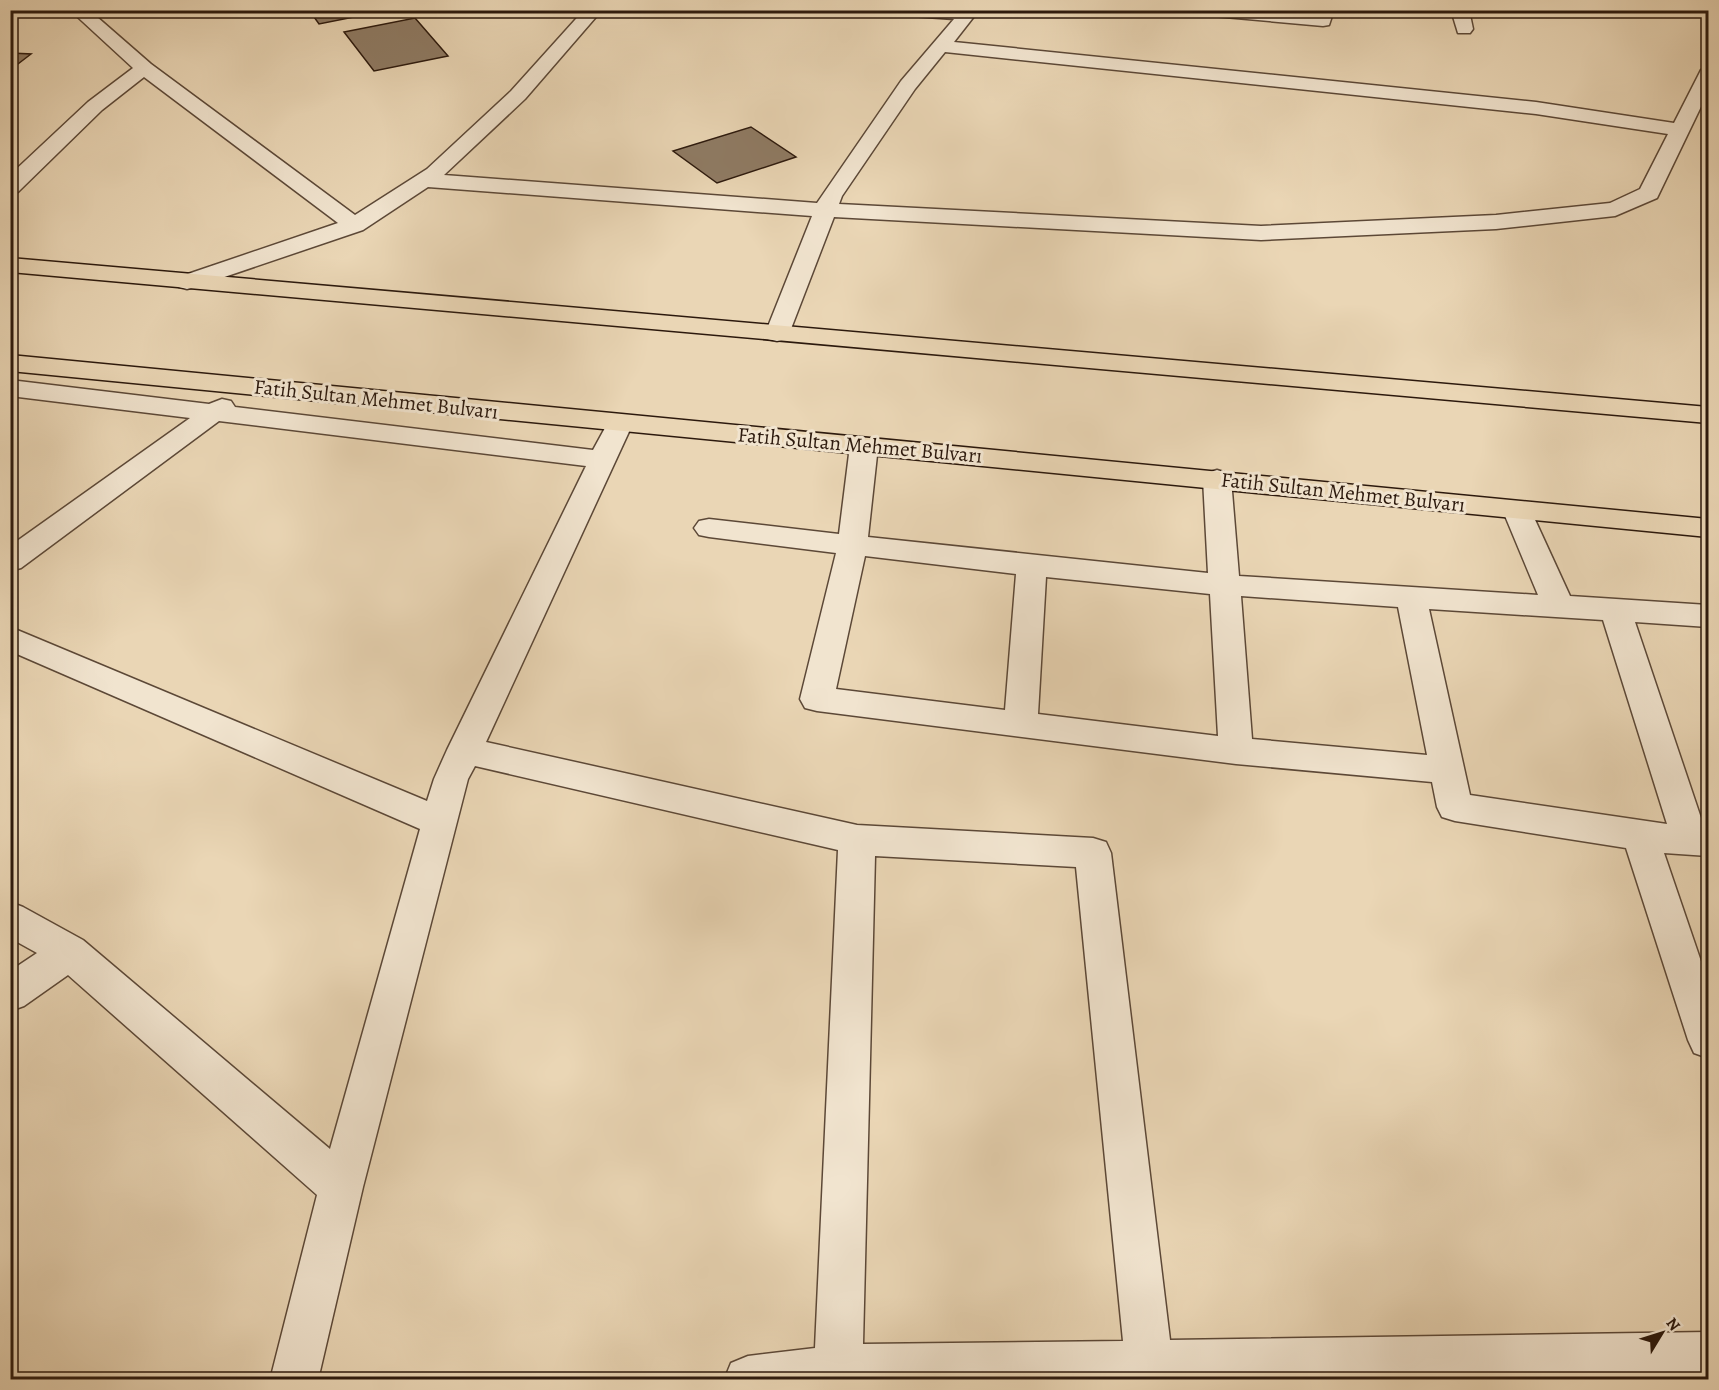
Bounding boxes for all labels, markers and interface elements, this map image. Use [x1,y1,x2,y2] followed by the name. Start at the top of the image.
[252,372,500,426] street label: Fatih Sultan Mehmet Bulvarı
[736,420,984,470] street label: Fatih Sultan Mehmet Bulvarı
[1219,465,1467,519] street label: Fatih Sultan Mehmet Bulvarı
[1632,1303,1692,1363] north arrow
[1661,1313,1686,1336] text: N

